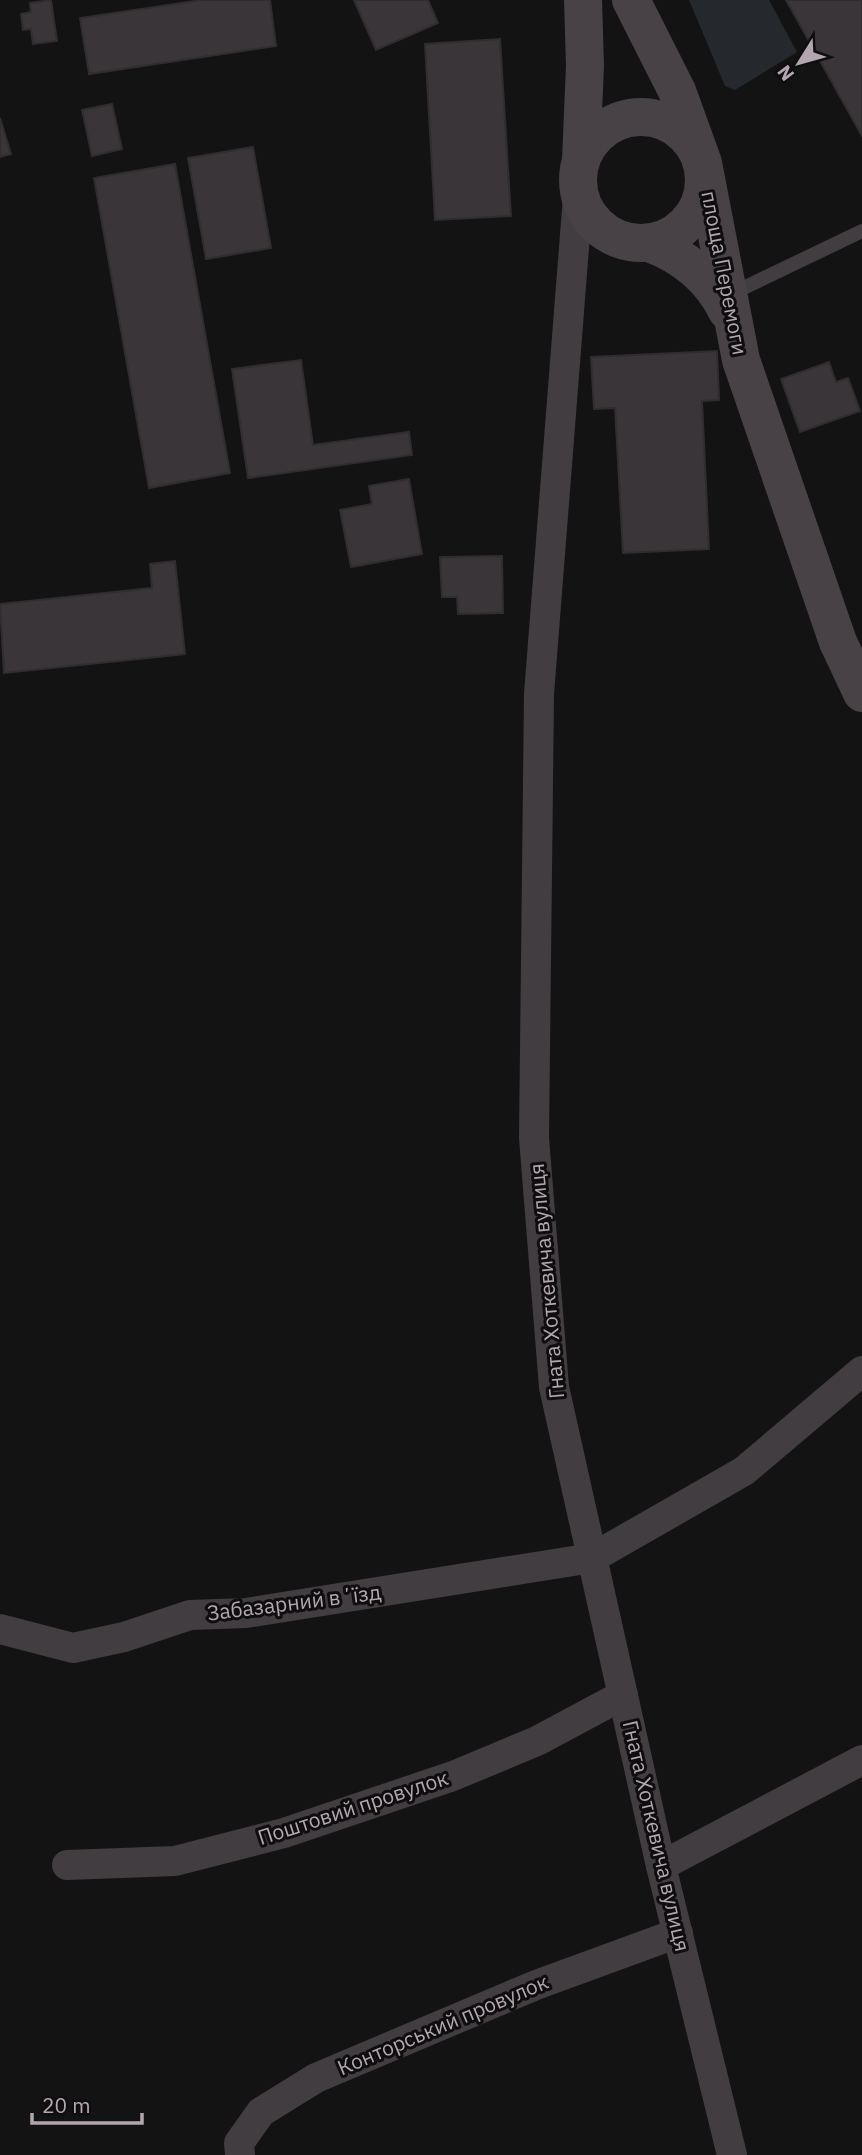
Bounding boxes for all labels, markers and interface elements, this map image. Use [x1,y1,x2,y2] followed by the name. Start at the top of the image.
[764,28,834,98] north arrow
[772,61,799,86] text: N
[695,188,755,357] street label: площа Перемоги
[522,1162,570,1400] street label: Гната Хоткевича вулиця
[205,1577,383,1627] street label: Забазарний вʼїзд
[617,1718,697,1954] street label: Гната Хоткевича вулиця
[254,1763,451,1851] street label: Поштовий провулок
[333,1967,552,2081] street label: Конторський провулок
[32,2082,142,2126] scale bar
[42,2091,91,2119] text: 20 m

